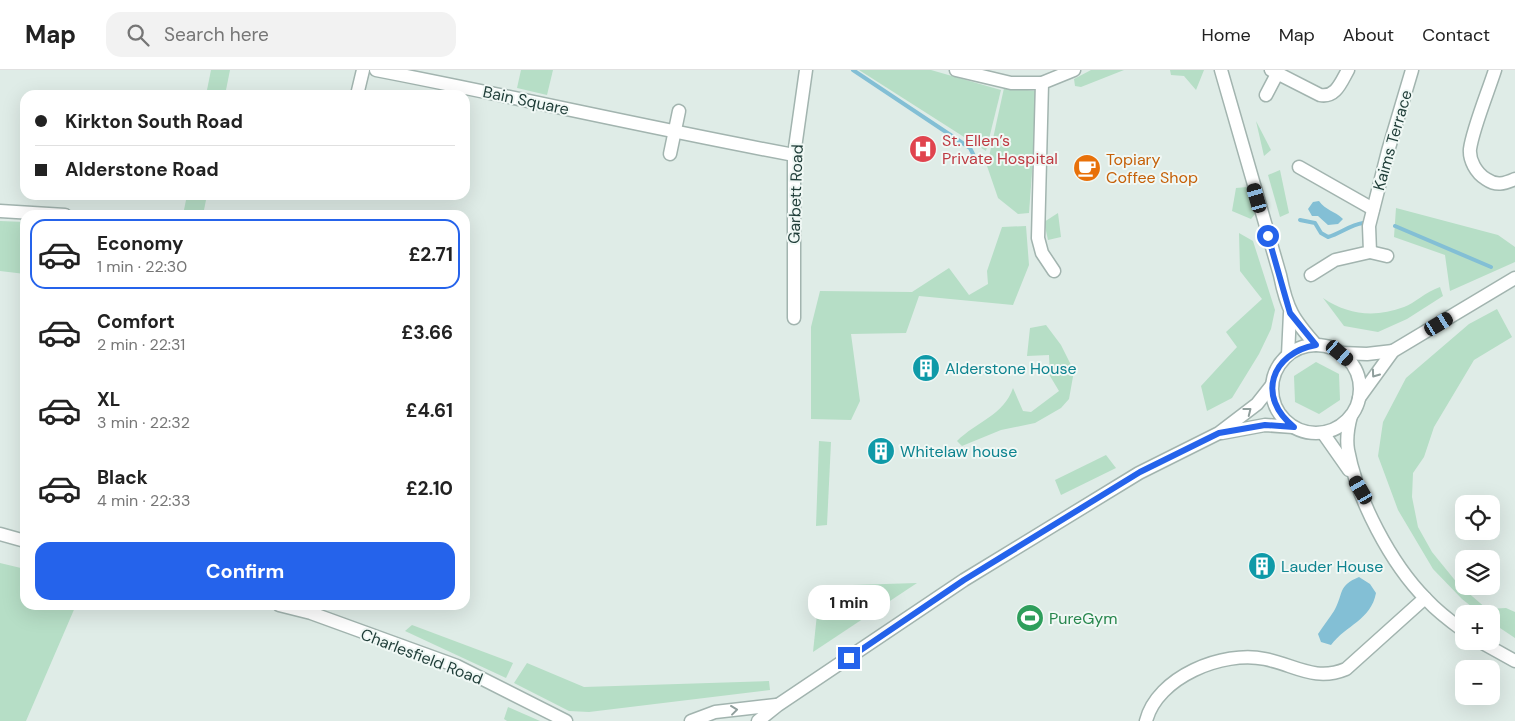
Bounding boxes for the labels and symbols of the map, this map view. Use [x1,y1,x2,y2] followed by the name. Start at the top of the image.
[481,81,571,120] street label: Bain Square
[1368,87,1417,193] street label: Kaims Terrace
[942,130,1058,169] place label: St. Ellen’s Private Hospital
[908,134,938,164] hospital icon: St. Ellen’s Private Hospital
[783,144,808,244] street label: Garbett Road
[1106,149,1198,188] place label: Topiary Coffee Shop
[1072,153,1102,183] cafe icon: Topiary Coffee Shop
[1245,182,1268,214] car
[1257,225,1279,247] route start
[1422,310,1455,338] car
[1323,337,1356,369] car
[911,353,941,383] building icon: Alderstone House
[945,358,1077,379] place label: Alderstone House
[1372,368,1381,378] one-way arrow
[1242,408,1252,417] one-way arrow
[866,436,896,466] building icon: Whitelaw house
[900,441,1017,462] place label: Whitelaw house
[1347,473,1374,507] car
[1247,551,1277,581] building icon: Lauder House
[1281,556,1383,577] place label: Lauder House
[808,586,890,620] callout: 1 min
[1015,603,1045,633] sports icon: PureGym
[1049,608,1117,629] place label: PureGym
[358,624,486,689] street label: Charlesfield Road
[838,647,860,669] route end
[730,705,738,716] one-way arrow

